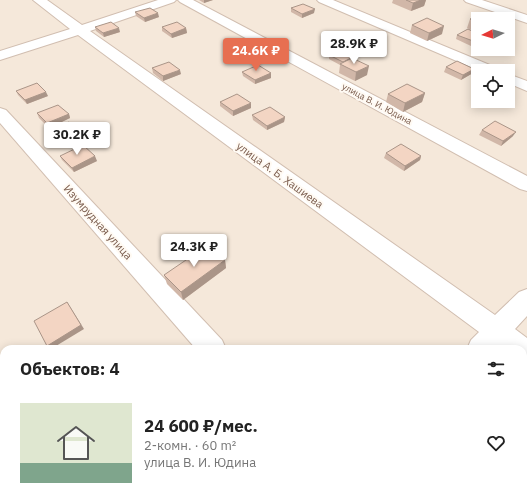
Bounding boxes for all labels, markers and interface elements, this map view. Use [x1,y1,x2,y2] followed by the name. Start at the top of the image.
[471,12,515,56] north arrow
[471,12,515,108] map controls
[317,31,391,65] pin: 28.9K ₽
[330,35,378,52] text: 28.9K ₽
[219,38,293,72] pin: 24.6K ₽
[232,42,280,59] text: 24.6K ₽
[471,64,515,108] button: locate
[340,80,414,127] street label: улица В. И. Юдина
[40,122,114,156] pin: 30.2K ₽
[53,126,101,143] text: 30.2K ₽
[234,139,326,211] street label: улица А. Б. Хашиева
[61,182,135,262] street label: Изумрудная улица
[157,234,231,268] pin: 24.3K ₽
[170,238,218,255] text: 24.3K ₽
[20,358,120,380] text: Объектов: 4
[485,358,507,380] icon: filters
[144,415,258,437] text: 24 600 ₽/мес.
[52,419,100,467] icon: home
[485,432,507,454] icon: heart
[144,437,236,454] text: 2-комн. · 60 m²
[144,454,256,471] text: улица В. И. Юдина

